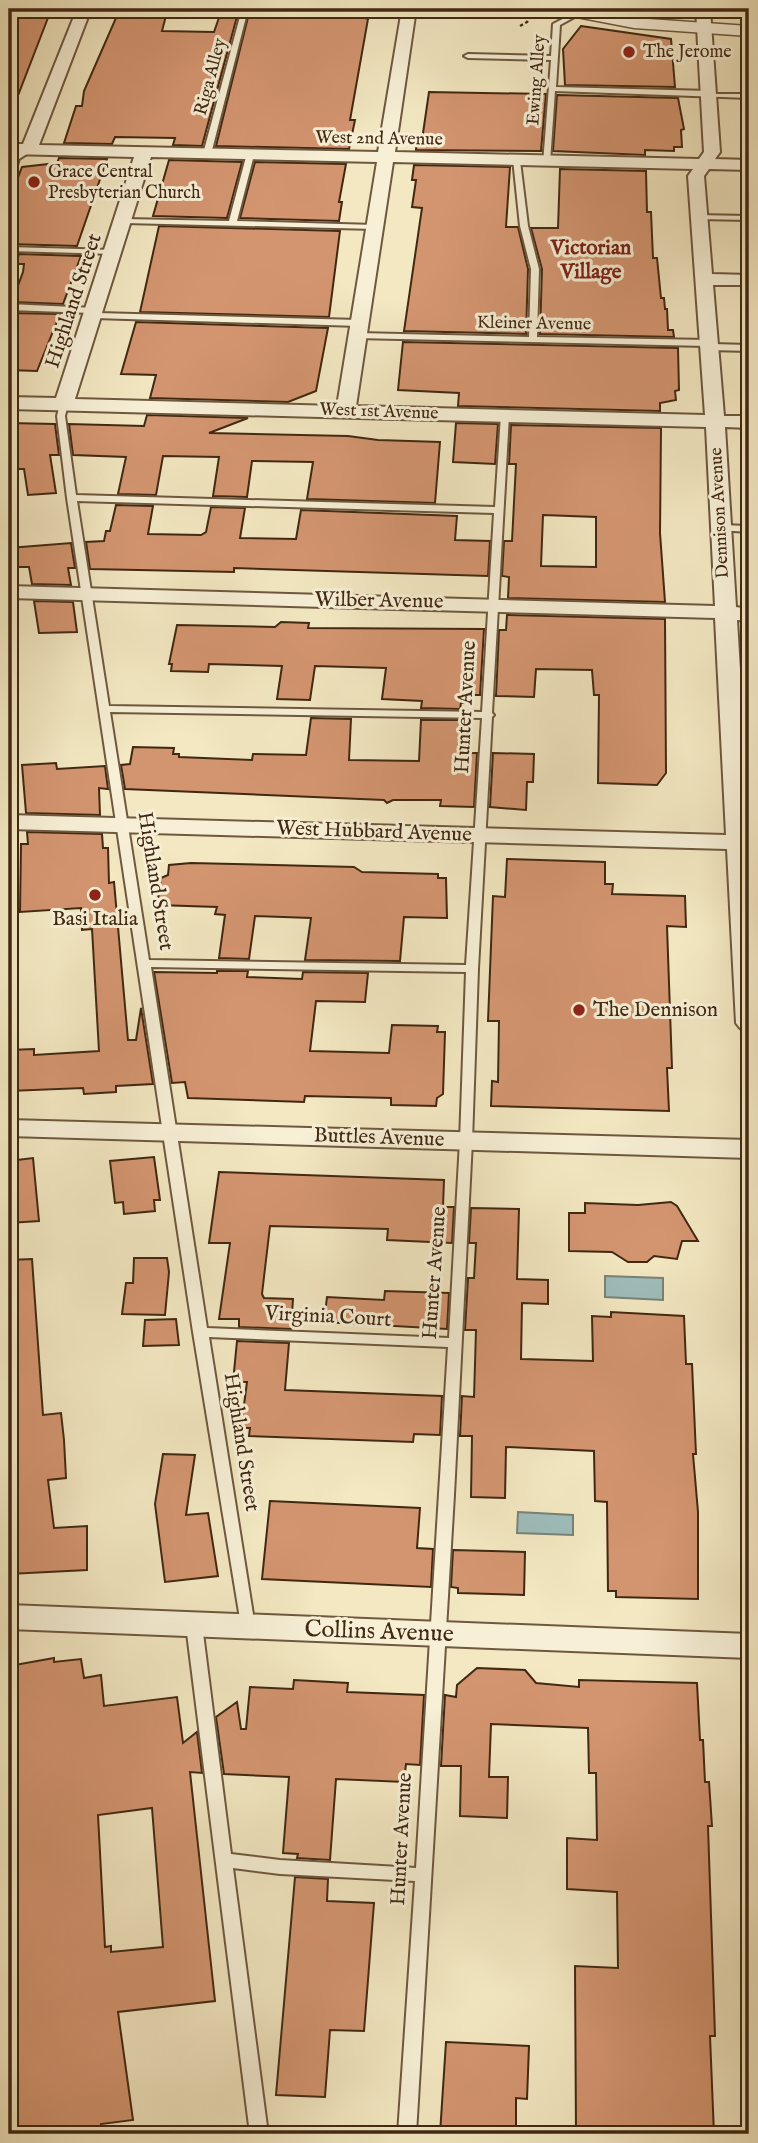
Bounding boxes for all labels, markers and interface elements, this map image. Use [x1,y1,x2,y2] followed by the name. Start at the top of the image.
[522,34,552,126] street label: Ewing Alley
[190,36,232,118] street label: Riga Alley
[643,41,732,64] place label: The Jerome
[621,44,637,60] marker: The Jerome
[315,126,443,152] street label: West 2nd Avenue
[48,161,201,205] place label: Grace Central Presbyterian Church
[26,174,42,190] marker: Grace Central Presbyterian Church
[39,230,109,372] street label: Highland Street
[550,235,631,286] district label: Victorian Village
[477,312,591,336] street label: Kleiner Avenue
[319,398,439,426] street label: West 1st Avenue
[705,447,735,579] street label: Dennison Avenue
[314,586,444,616] street label: Wilber Avenue
[449,639,483,774] street label: Hunter Avenue
[131,810,179,952] street label: Highland Street
[276,815,473,849] street label: West Hubbard Avenue
[87,887,103,903] marker: Basi Italia
[52,906,139,933] place label: Basi Italia
[593,997,718,1024] place label: The Dennison
[571,1002,587,1018] marker: The Dennison
[313,1122,445,1154] street label: Buttles Avenue
[417,1205,453,1340] street label: Hunter Avenue
[263,1300,392,1334] street label: Virginia Court
[217,1371,265,1513] street label: Highland Street
[304,1614,454,1650] street label: Collins Avenue
[385,1771,419,1906] street label: Hunter Avenue

